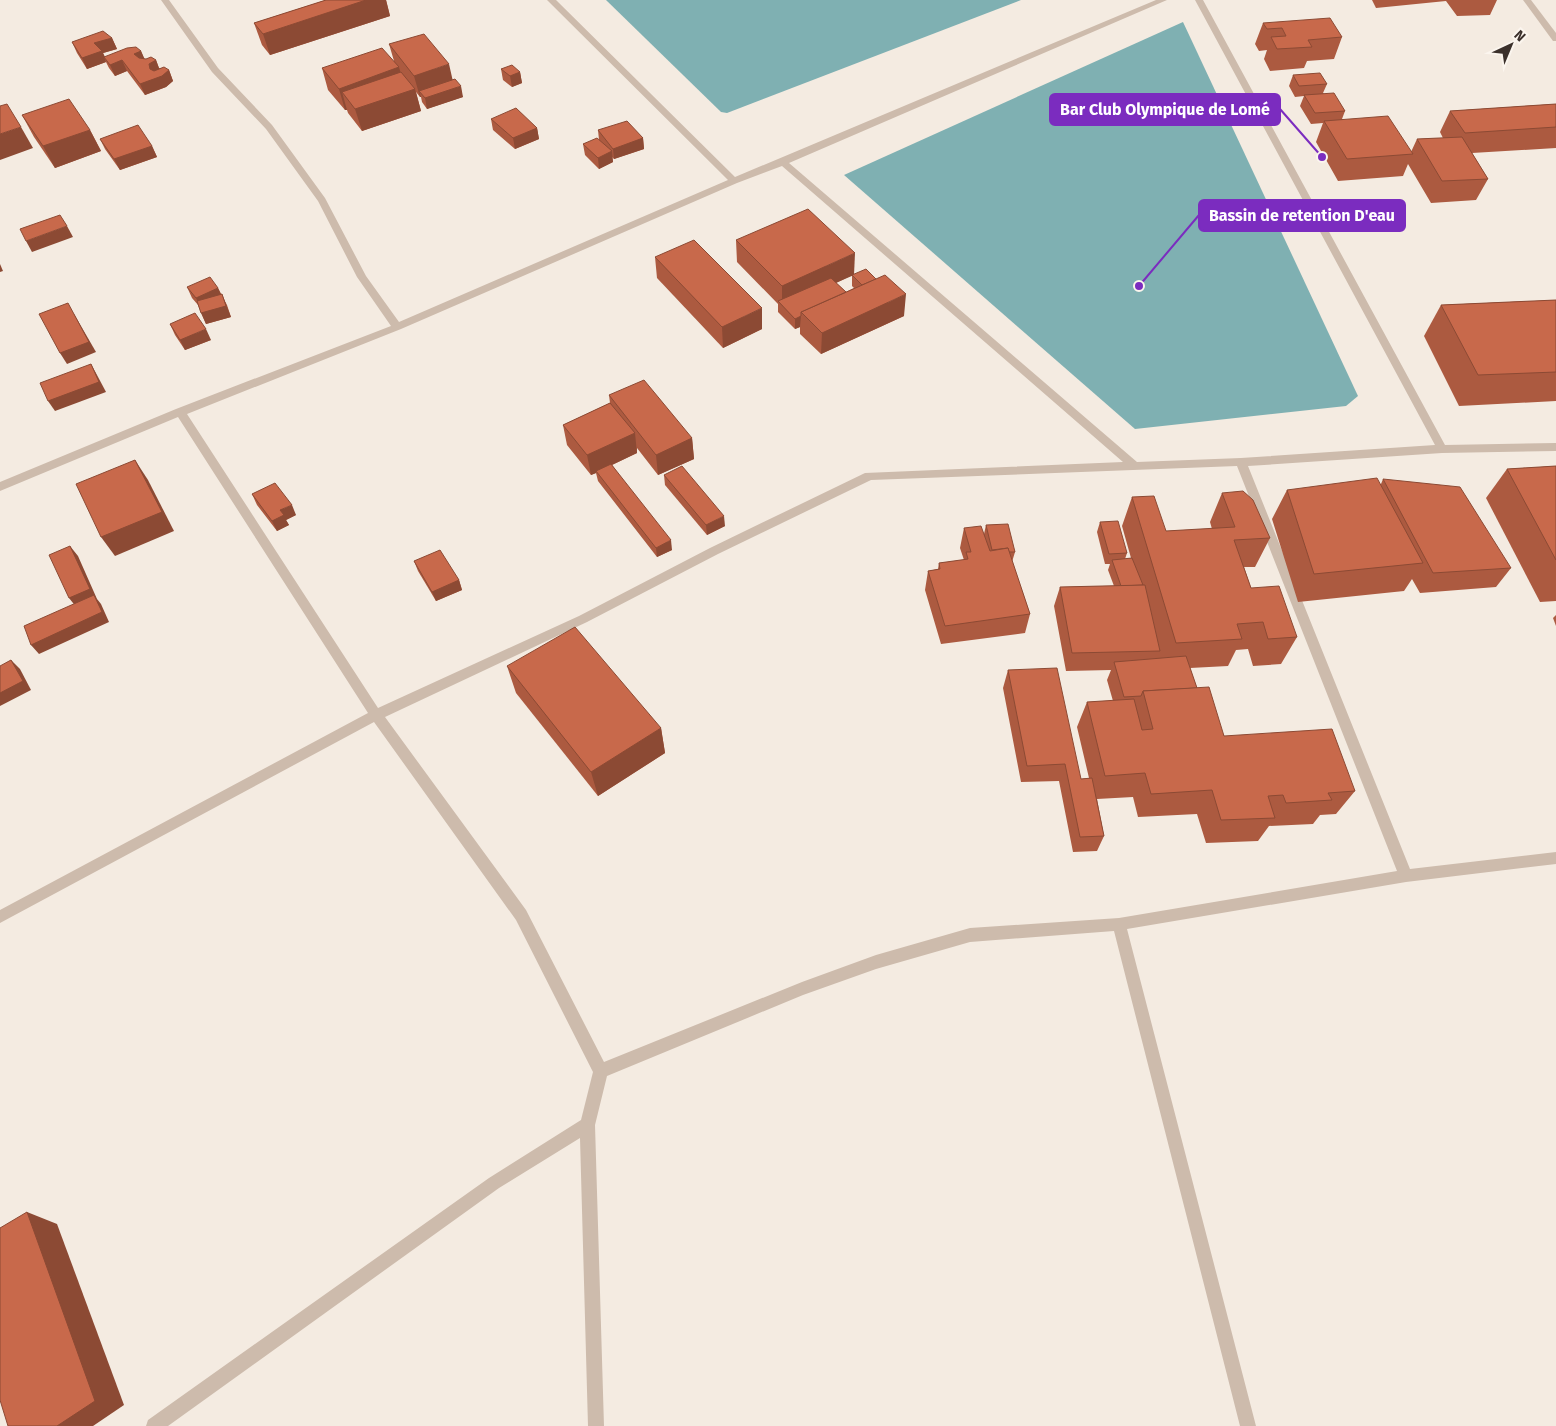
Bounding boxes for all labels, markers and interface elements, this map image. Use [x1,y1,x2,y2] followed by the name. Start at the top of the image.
[1486,20,1536,70] north arrow
[1510,27,1529,45] text: N
[1050,94,1280,125] callout: Bar Club Olympique de Lomé
[1060,100,1270,119] text: Bar Club Olympique de Lomé
[1199,200,1405,231] callout: Bassin de retention D'eau
[1209,206,1395,225] text: Bassin de retention D'eau

